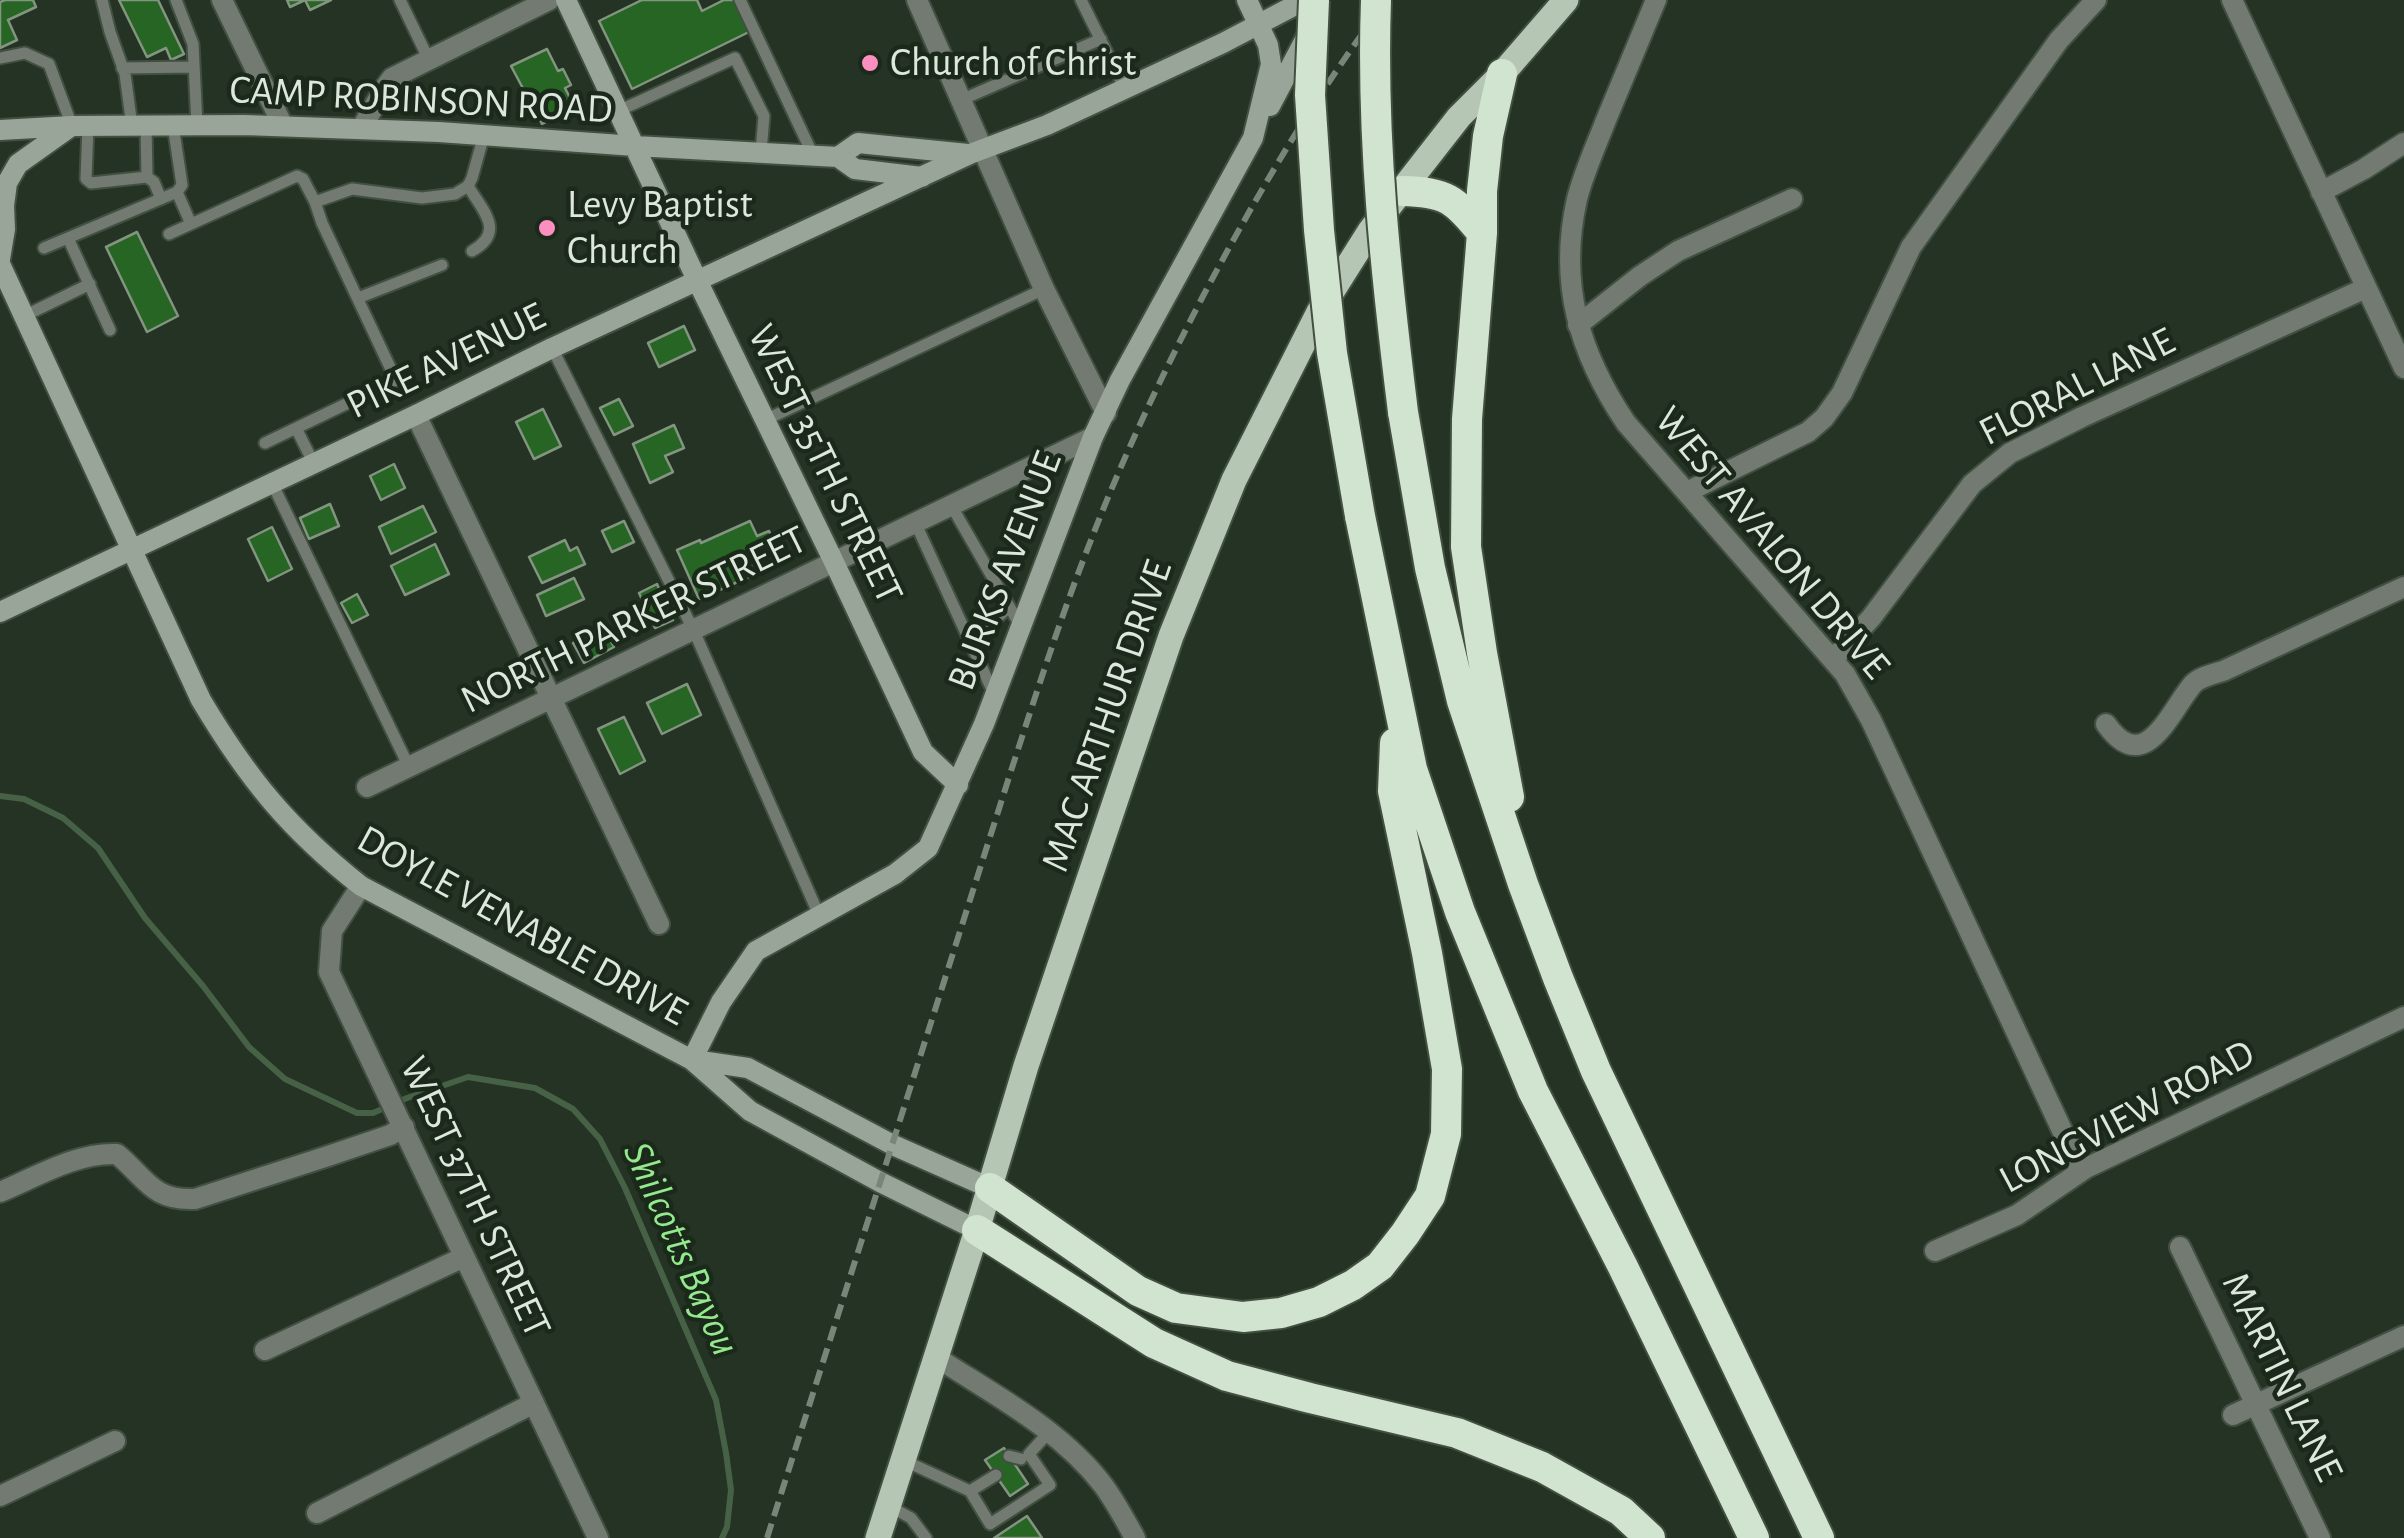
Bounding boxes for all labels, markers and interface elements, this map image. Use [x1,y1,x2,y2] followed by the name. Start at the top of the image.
[890,39,1136,87] place label: Church of Christ
[859,52,881,74] marker: Church of Christ
[228,66,614,134] street label: CAMP ROBINSON ROAD
[567,181,752,275] place label: Levy Baptist Church
[536,217,558,239] marker: Levy Baptist Church
[339,292,553,430] street label: PIKE AVENUE
[737,317,913,611] street label: WEST 35TH STREET
[1971,317,2183,457] street label: FLORAL LANE
[1644,397,1900,689] street label: WEST AVALON DRIVE
[937,445,1073,697] street label: BURKS AVENUE
[453,515,815,725] street label: NORTH PARKER STREET
[1031,554,1183,878] street label: MAC ARTHUR DRIVE
[349,815,695,1037] street label: DOYLE VENABLE DRIVE
[1991,1030,2263,1204] street label: LONGVIEW ROAD
[389,1049,561,1345] street label: WEST 37TH STREET
[611,1134,751,1364] water label: Shilcotts Bayou
[2211,1265,2353,1489] street label: MARTIN LANE

